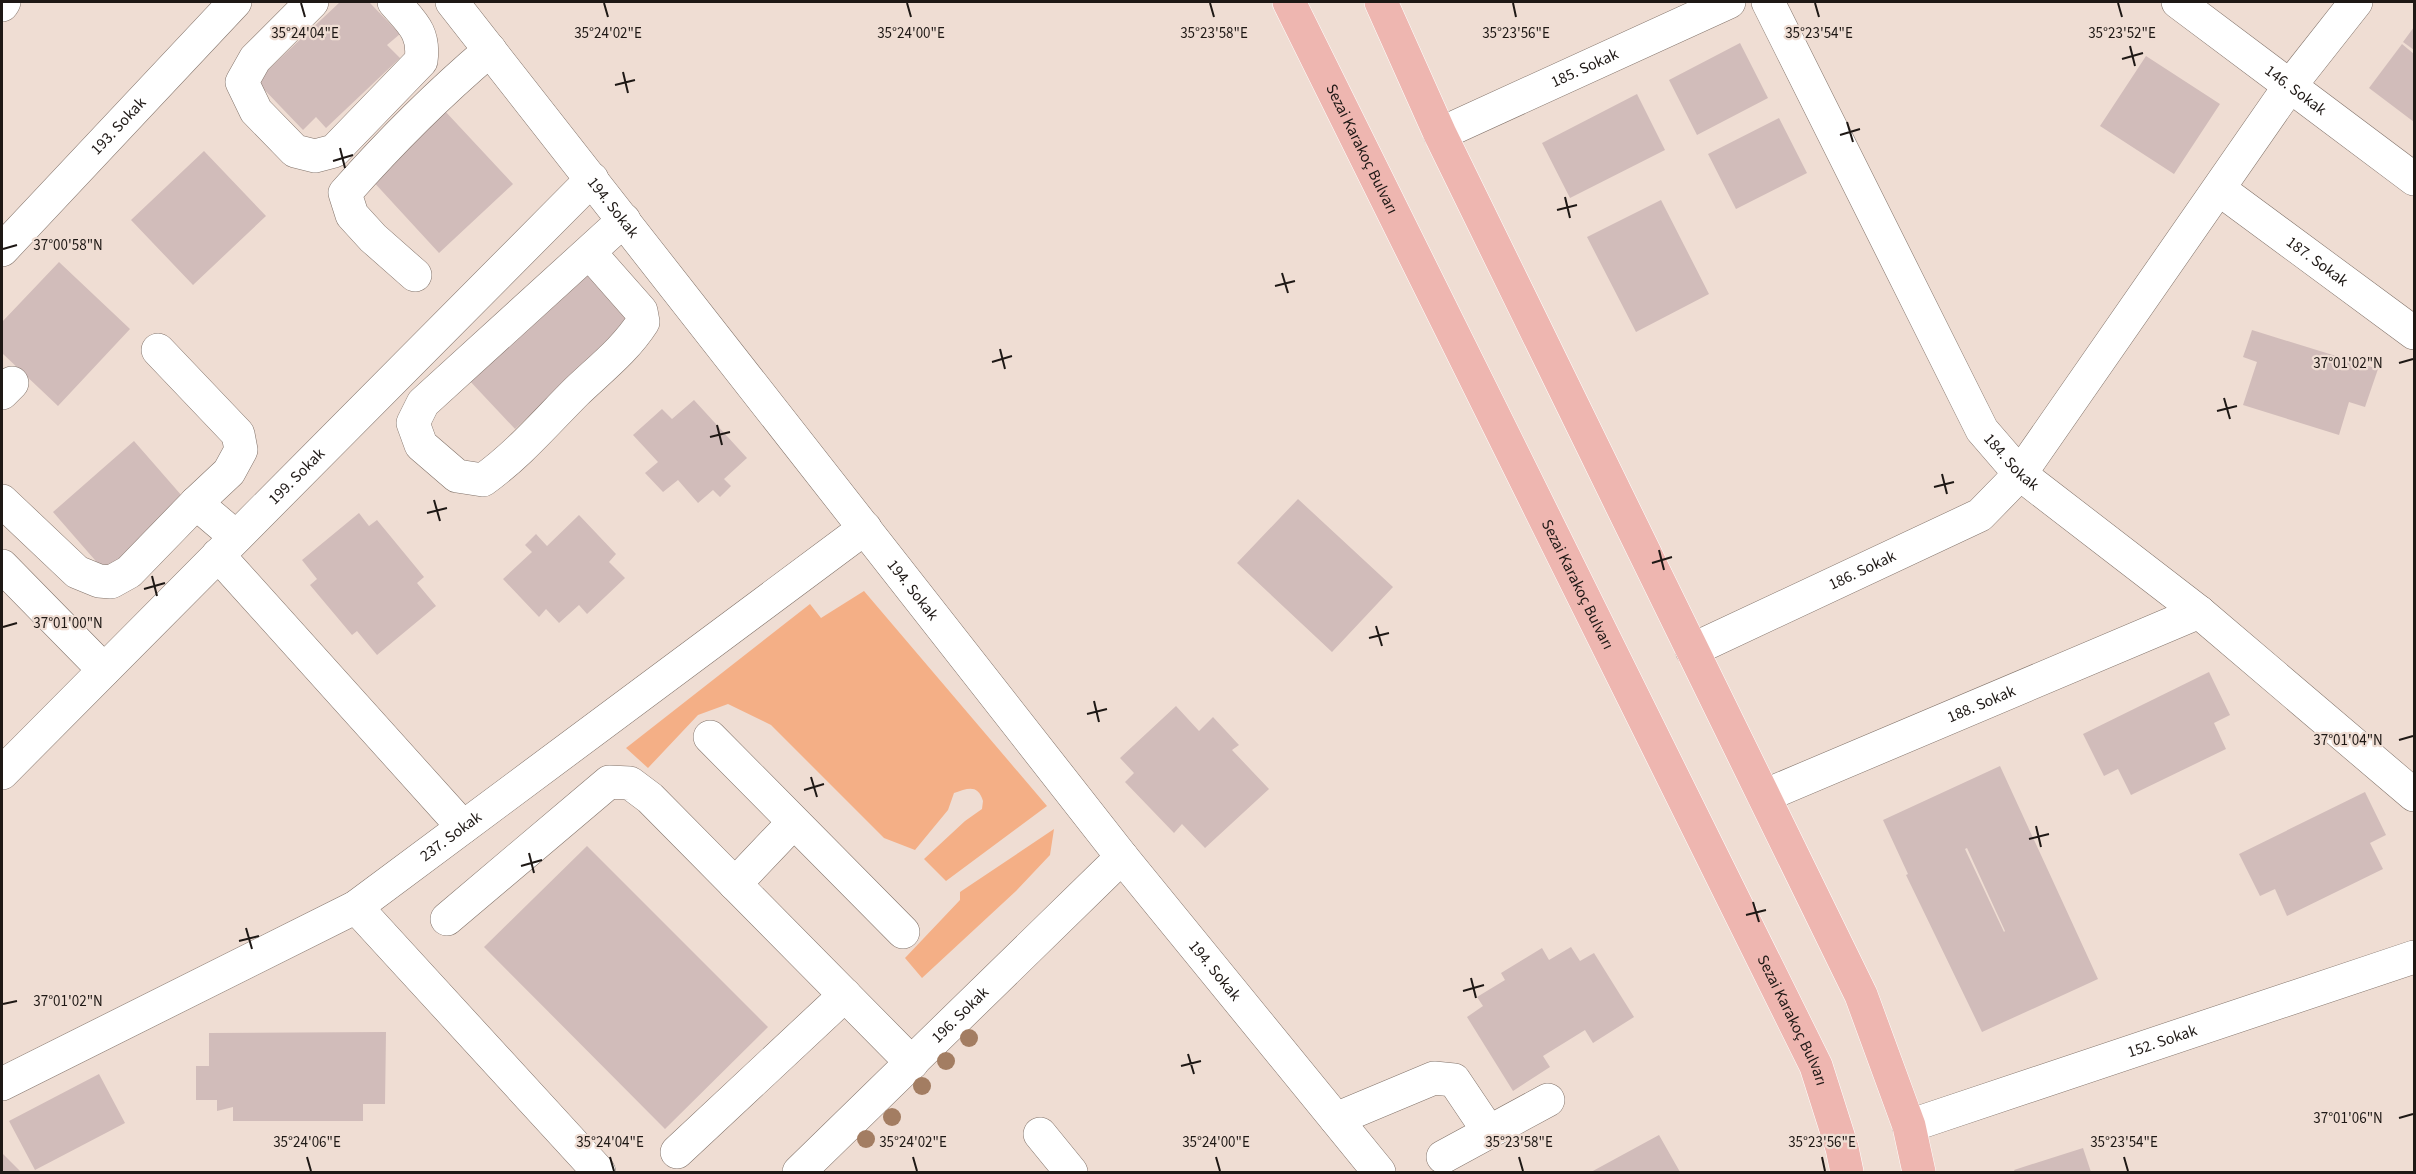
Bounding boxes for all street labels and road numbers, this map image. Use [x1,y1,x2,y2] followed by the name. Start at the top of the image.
[1547,43,1622,93] street label: 185. Sokak
[2260,60,2331,121] street label: 146. Sokak
[1320,80,1403,218] street label: Sezai Karakoç Bulvarı
[86,92,151,160] street label: 193. Sokak
[582,172,644,243] street label: 194. Sokak
[2282,231,2353,292] street label: 187. Sokak
[1979,428,2044,496] street label: 184. Sokak
[263,443,330,510] street label: 199. Sokak
[1536,516,1619,653] street label: Sezai Karakoç Bulvarı
[1825,545,1900,595] street label: 186. Sokak
[882,555,944,625] street label: 194. Sokak
[1944,680,2019,728] street label: 188. Sokak
[415,806,486,867] street label: 237. Sokak
[1183,936,1246,1006] street label: 194. Sokak
[1752,951,1833,1088] street label: Sezai Karakoç Bulvarı
[927,982,994,1048] street label: 196. Sokak
[2125,1019,2200,1063] street label: 152. Sokak

